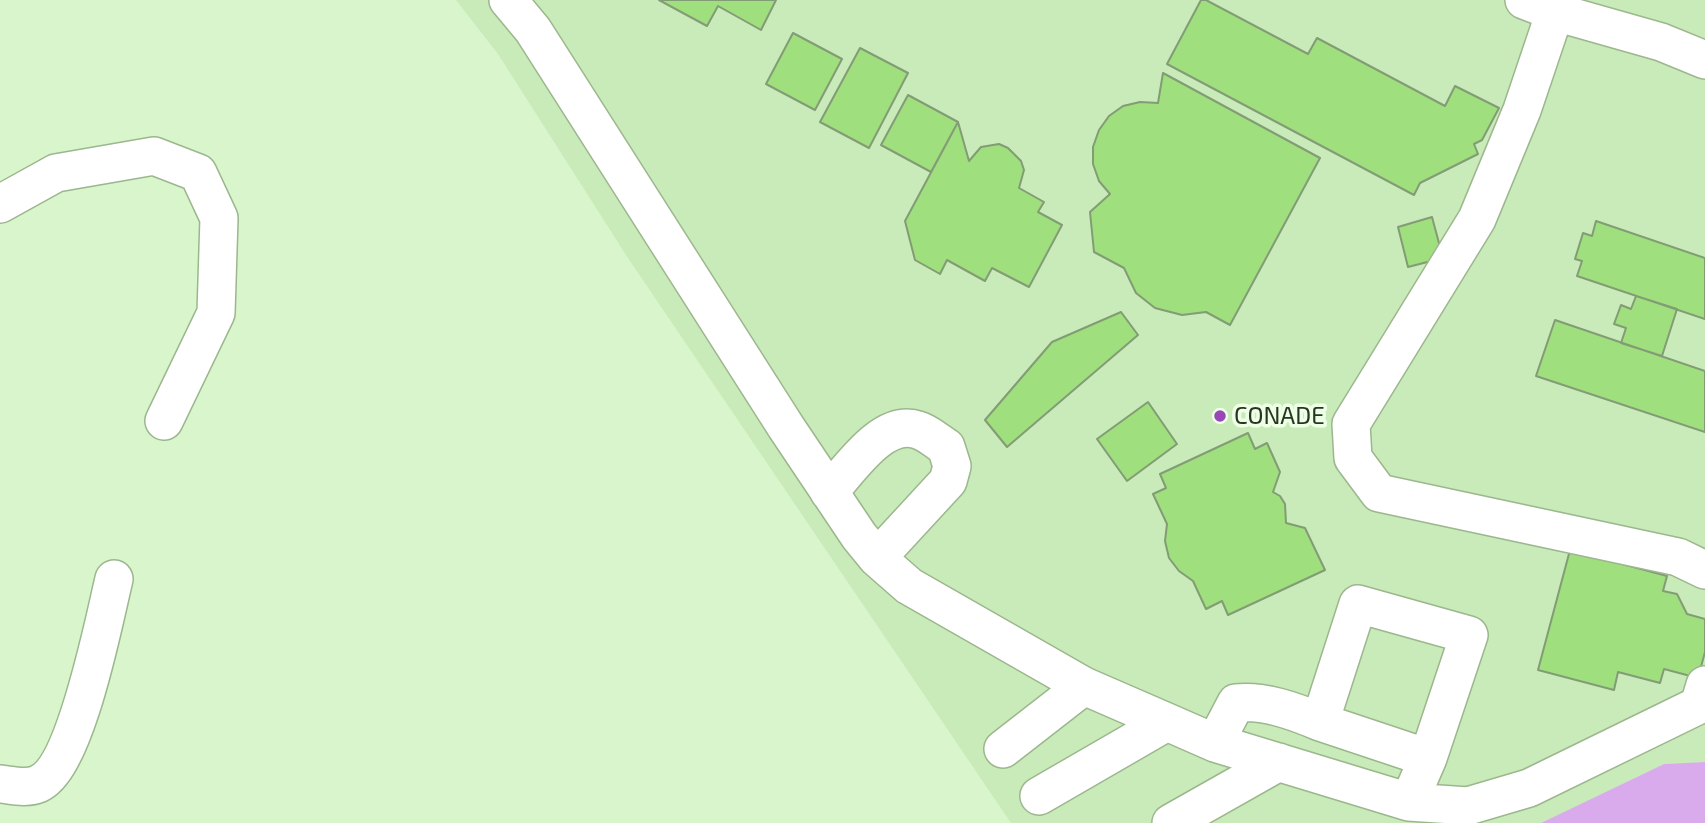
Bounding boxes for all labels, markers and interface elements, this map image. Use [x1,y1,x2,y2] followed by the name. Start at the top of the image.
[1234,402,1325,430] place label: CONADE
[1212,408,1228,424] marker: CONADE

